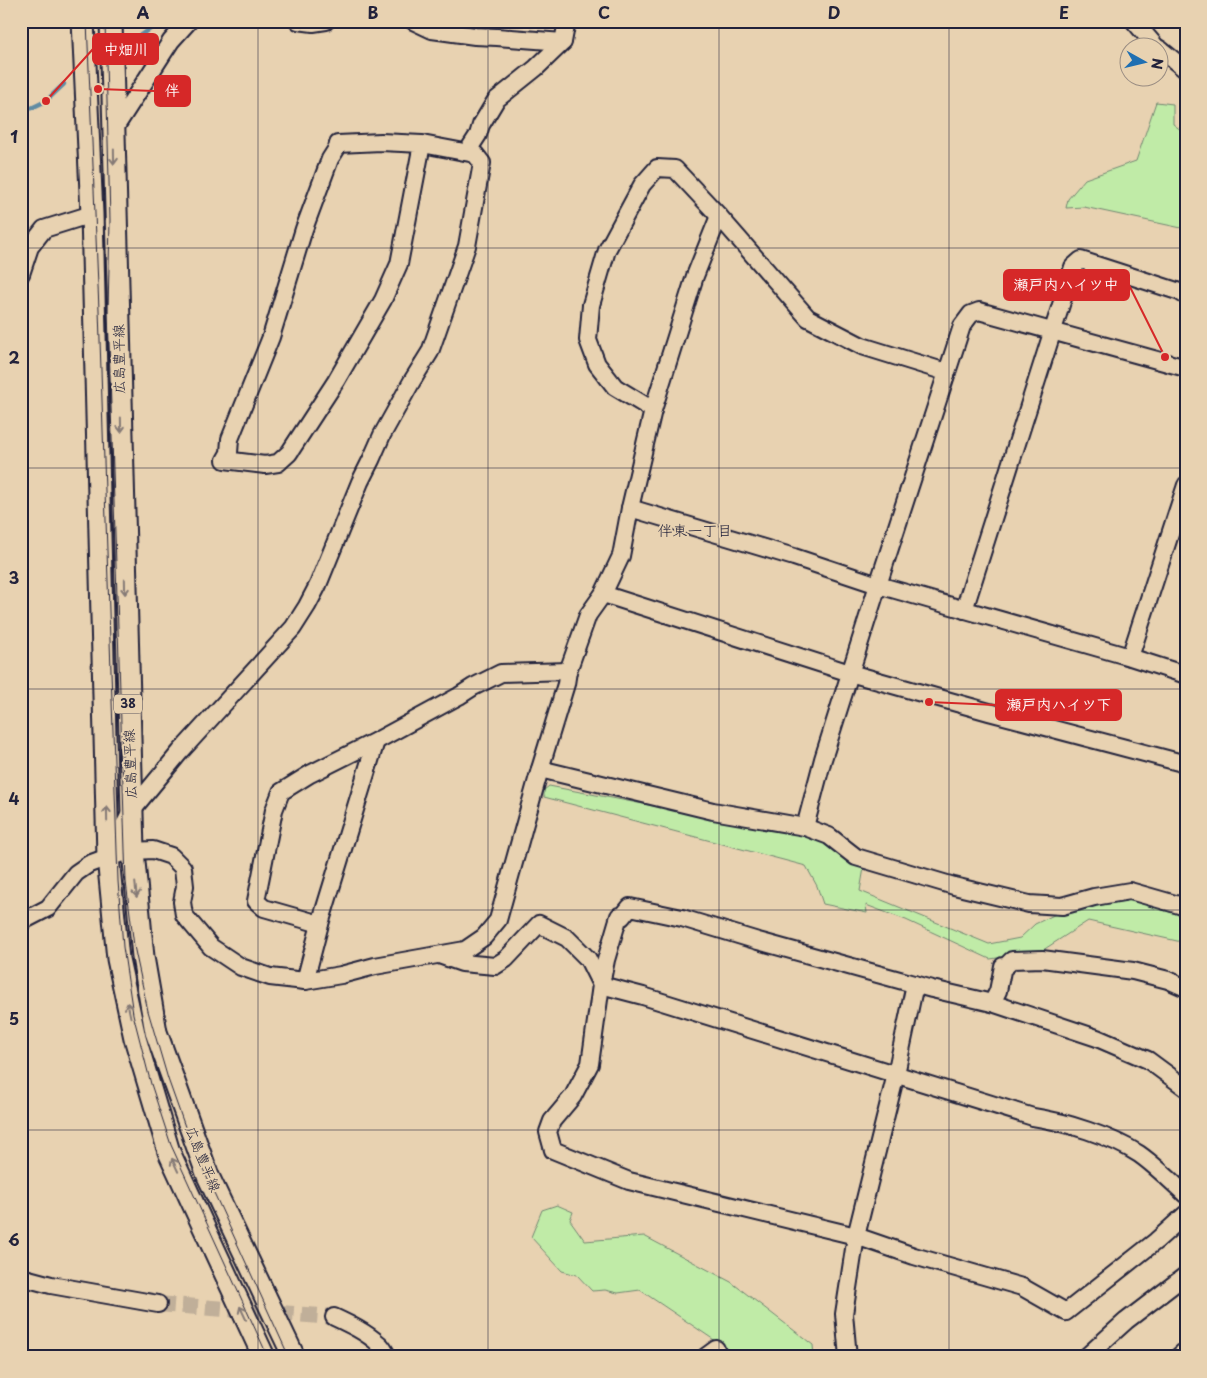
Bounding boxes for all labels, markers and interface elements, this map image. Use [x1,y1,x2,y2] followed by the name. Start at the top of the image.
[137,0,150,24] text: A
[368,0,379,24] text: B
[598,0,610,24] text: C
[828,0,840,24] text: D
[1059,0,1069,24] text: E
[93,34,158,64] callout: 中畑川
[103,37,149,60] text: 中畑川
[1120,38,1170,88] north arrow
[1146,57,1169,71] text: N
[155,76,190,106] callout: 伴
[164,78,180,101] text: 伴
[10,124,18,148] text: 1
[109,149,119,165] one-way arrow
[1004,270,1129,300] callout: 瀬戸内ハイツ中
[1013,272,1119,295] text: 瀬戸内ハイツ中
[107,324,130,394] street label: 広島豊平線
[8,345,20,369] text: 2
[116,416,126,433] one-way arrow
[657,518,733,541] district label: 伴東一丁目
[9,565,19,589] text: 3
[120,579,130,595] one-way arrow
[996,690,1121,720] callout: 瀬戸内ハイツ下
[1006,692,1112,715] text: 瀬戸内ハイツ下
[114,694,142,714] road number: 38
[118,729,141,799] street label: 広島豊平線
[9,786,20,810] text: 4
[102,806,111,822] one-way arrow
[131,881,141,897] one-way arrow
[123,1002,133,1018] one-way arrow
[9,1006,19,1030] text: 5
[181,1122,226,1195] street label: 広島豊平線
[169,1158,179,1173] one-way arrow
[8,1227,20,1251] text: 6
[238,1306,247,1321] one-way arrow

